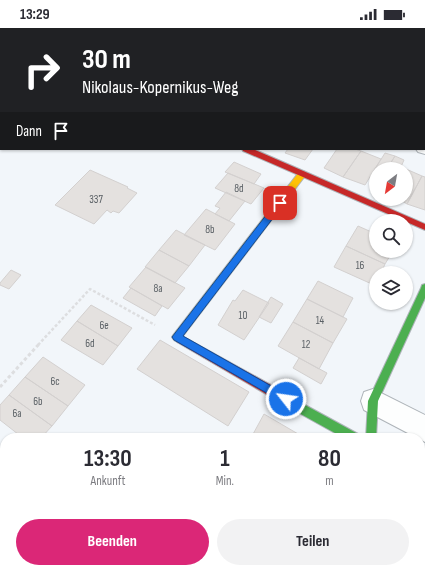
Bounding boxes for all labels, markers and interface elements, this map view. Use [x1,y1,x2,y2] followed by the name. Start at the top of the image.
[20,5,50,24] text: 13:29
[82,43,131,76] text: 30 m
[16,44,68,96] icon: right
[82,77,239,98] text: Nikolaus-Kopernikus-Weg
[50,120,72,142] icon: arrive
[16,122,42,141] text: Dann
[369,162,413,206] north arrow
[369,162,413,310] map controls
[234,182,244,195] house number: 8d
[263,186,297,220] pin
[269,192,291,214] icon: arrive
[89,193,103,206] house number: 337
[369,214,413,258] button: search
[205,223,215,236] house number: 8b
[356,259,365,272] house number: 16
[369,266,413,310] button: layers
[153,282,163,295] house number: 8a
[239,309,247,322] house number: 10
[316,314,325,327] house number: 14
[99,319,109,332] house number: 6e
[85,337,95,350] house number: 6d
[302,338,311,351] house number: 12
[50,375,60,388] house number: 6c
[265,378,307,420] position arrow
[33,395,43,408] house number: 6b
[12,407,22,420] house number: 6a
[84,444,132,473] text: 13:30
[220,444,230,473] text: 1
[318,444,341,473] text: 80
[90,473,125,489] text: Ankunft
[216,473,234,489] text: Min.
[325,473,334,489] text: m
[16,519,209,565] button: Beenden
[217,519,409,565] button: Teilen

